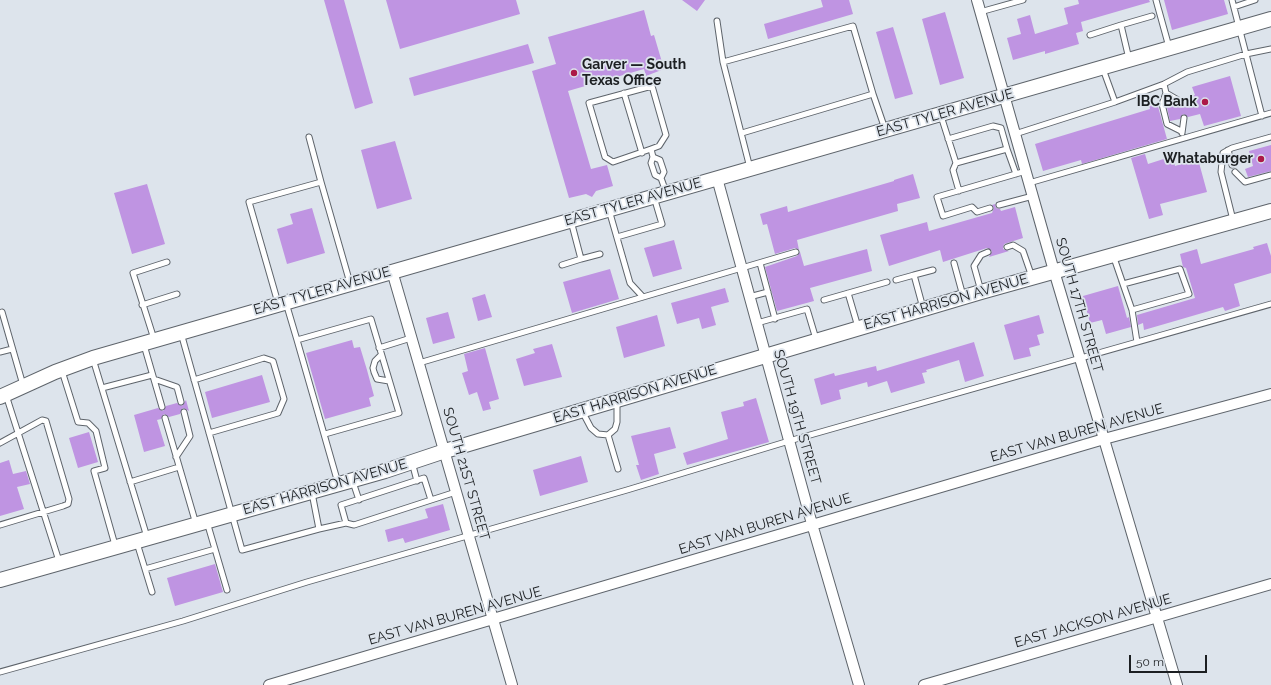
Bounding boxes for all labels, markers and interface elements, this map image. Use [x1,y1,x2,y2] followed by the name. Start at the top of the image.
[582,57,686,90] place label: Garver — South Texas Office
[569,68,579,78] marker: Garver — South Texas Office
[874,85,1016,141] street label: EAST TYLER AVENUE
[1137,94,1197,110] place label: IBC Bank
[1200,97,1210,107] marker: IBC Bank
[1163,151,1253,167] place label: Whataburger
[1256,154,1266,164] marker: Whataburger
[562,174,704,230] street label: EAST TYLER AVENUE
[1052,236,1106,374] street label: SOUTH 17TH STREET
[251,263,393,319] street label: EAST TYLER AVENUE
[862,271,1030,333] street label: EAST HARRISON AVENUE
[770,348,824,486] street label: SOUTH 19TH STREET
[551,361,719,427] street label: EAST HARRISON AVENUE
[988,400,1166,466] street label: EAST VAN BUREN AVENUE
[439,406,493,542] street label: SOUTH 21ST STREET
[241,456,409,518] street label: EAST HARRISON AVENUE
[677,490,853,558] street label: EAST VAN BUREN AVENUE
[366,583,544,649] street label: EAST VAN BUREN AVENUE
[1013,591,1173,651] street label: EAST JACKSON AVENUE
[1131,647,1209,673] scale bar
[1136,655,1164,669] text: 50 m

